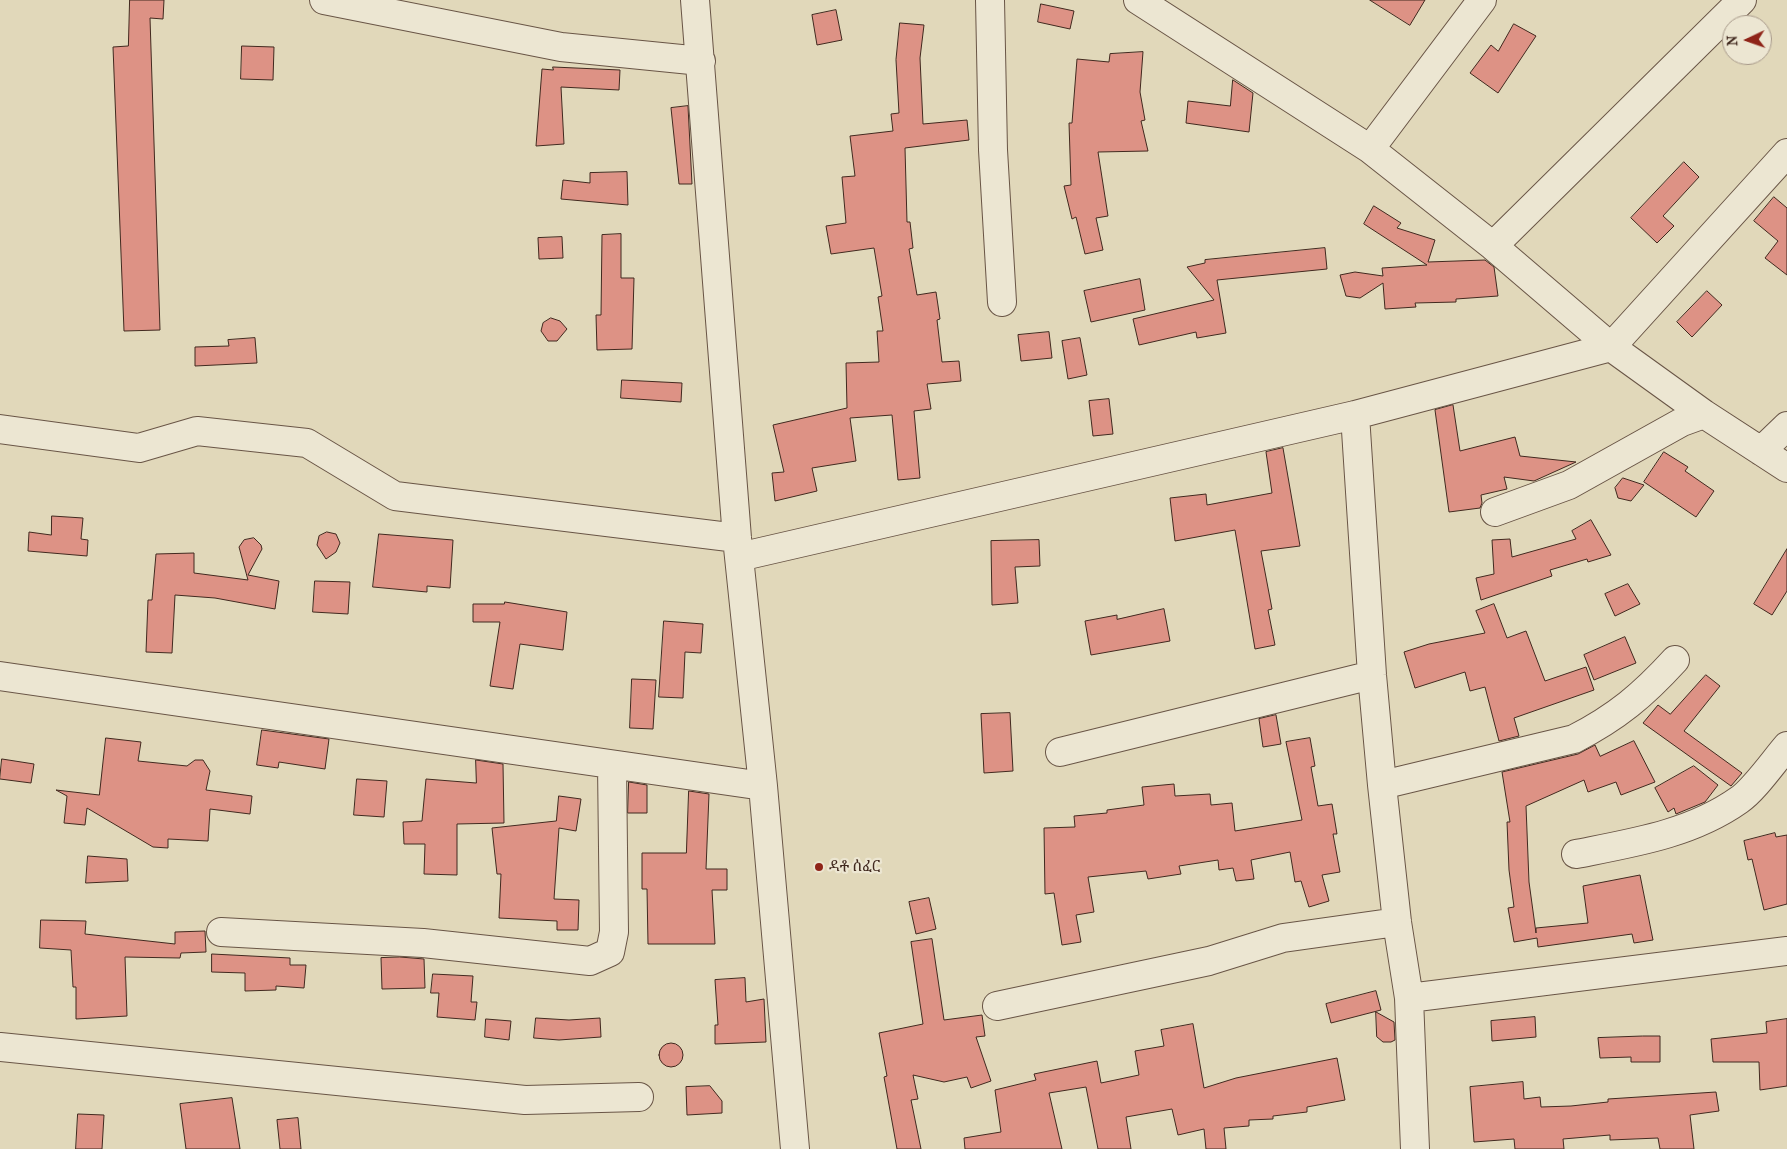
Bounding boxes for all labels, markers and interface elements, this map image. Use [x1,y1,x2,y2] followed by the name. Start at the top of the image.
[1722,15,1772,65] north arrow
[1724,35,1741,47] text: N
[829,858,881,876] place label: ዳቶ ሰፈር
[813,861,825,873] marker: ዳቶ ሰፈር

